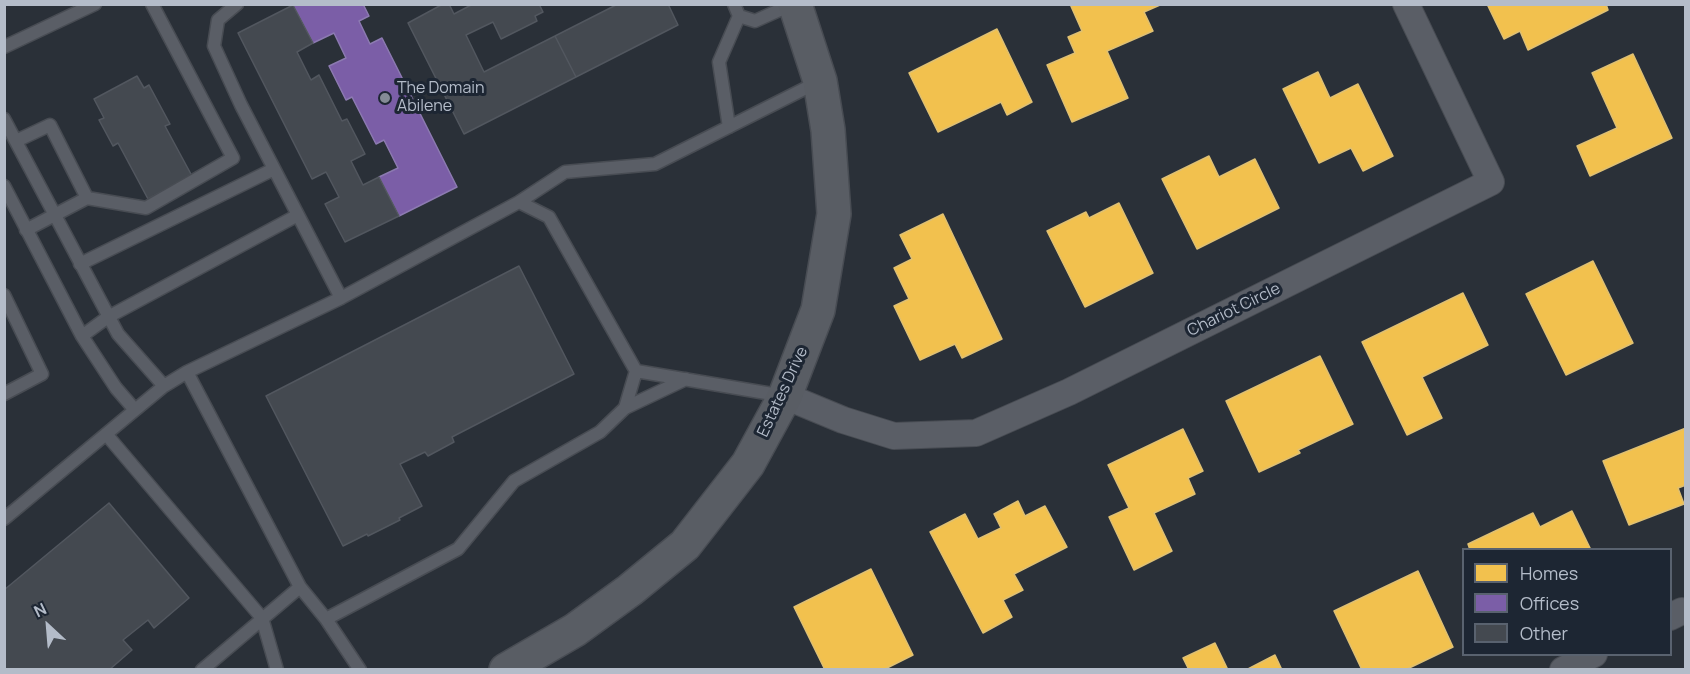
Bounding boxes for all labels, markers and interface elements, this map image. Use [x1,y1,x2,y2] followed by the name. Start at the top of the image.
[397,79,485,117] place label: The Domain Abilene
[378,91,392,105] marker: The Domain Abilene
[1184,279,1284,341] street label: Chariot Circle
[754,344,812,440] street label: Estates Drive
[1462,548,1672,656] legend
[1520,561,1578,585] text: Homes
[1520,591,1579,615] text: Offices
[18,596,78,656] north arrow
[30,597,50,622] text: N
[1520,621,1568,645] text: Other

